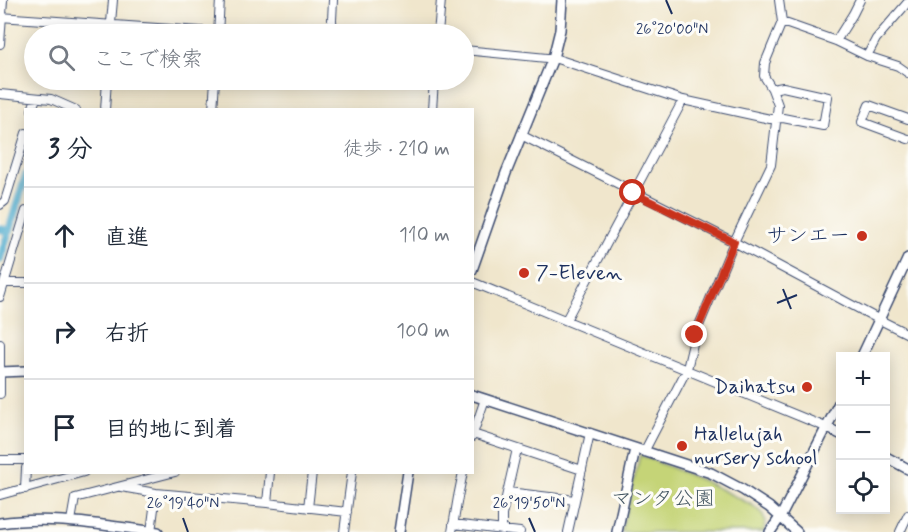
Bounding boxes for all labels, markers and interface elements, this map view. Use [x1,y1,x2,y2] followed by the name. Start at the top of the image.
[636,20,708,40] text: 26°20'00"N
[24,24,474,90] search box
[45,41,78,74] icon: search
[93,46,203,74] text: ここで検索
[48,133,93,167] text: 3 分
[343,136,450,163] text: 徒歩 · 210 m
[619,179,645,205] route start
[48,219,81,252] icon: ahead
[399,222,450,249] text: 110 m
[766,222,850,250] place label: サンエー
[105,224,149,252] text: 直進
[855,229,869,243] marker: サンエー
[536,259,623,287] place label: 7-Eleven
[517,266,531,280] marker: 7-Eleven
[48,315,81,348] icon: right
[396,318,450,345] text: 100 m
[105,320,149,348] text: 右折
[681,321,707,347] route end
[836,352,890,514] map controls
[836,352,890,406] button: +
[714,373,795,401] place label: Daihatsu
[800,380,814,394] marker: Daihatsu
[836,406,890,460] button: −
[48,411,81,444] icon: arrive
[105,416,237,444] text: 目的地に到着
[694,420,817,472] place label: Hallelujah nursery school
[675,439,689,453] marker: Hallelujah nursery school
[836,460,890,514] button: locate
[611,485,715,513] park label: マンタ公園
[147,494,219,514] text: 26°19'40"N
[493,494,565,514] text: 26°19'50"N

